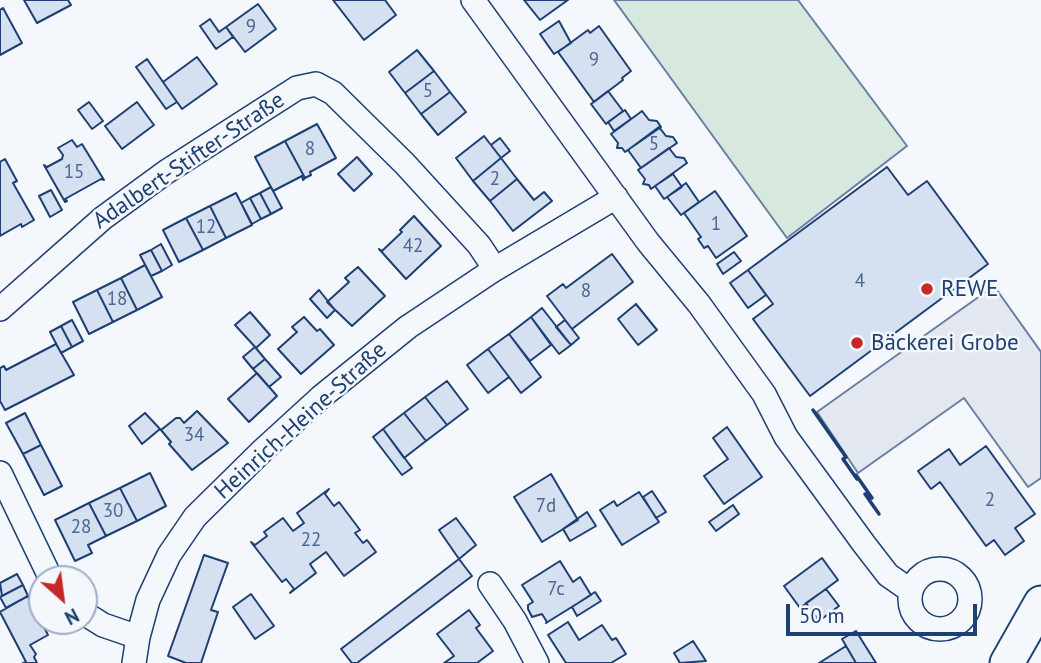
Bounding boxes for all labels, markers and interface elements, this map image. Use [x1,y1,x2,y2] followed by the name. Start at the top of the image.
[246,17,256,39] house number: 9
[589,50,599,72] house number: 9
[423,81,433,103] house number: 5
[88,87,290,235] street label: Adalbert-Stifter-Straße
[649,134,659,156] house number: 5
[305,139,315,161] house number: 8
[64,162,84,184] house number: 15
[490,169,500,191] house number: 2
[711,214,721,236] house number: 1
[196,217,216,239] house number: 12
[403,236,423,258] house number: 42
[855,271,865,293] house number: 4
[941,275,998,303] place label: REWE
[581,281,591,303] house number: 8
[919,281,935,297] marker: REWE
[107,289,127,311] house number: 18
[871,329,1019,357] place label: Bäckerei Grobe
[849,335,865,351] marker: Bäckerei Grobe
[209,337,393,505] street label: Heinrich-Heine-Straße
[184,425,204,447] house number: 34
[985,490,995,512] house number: 2
[536,496,556,518] house number: 7d
[103,501,123,523] house number: 30
[71,517,91,539] house number: 28
[301,530,321,552] house number: 22
[28,565,98,635] north arrow
[547,579,565,601] house number: 7c
[789,590,980,634] scale bar
[799,602,845,629] text: 50 m
[61,603,83,630] text: N

